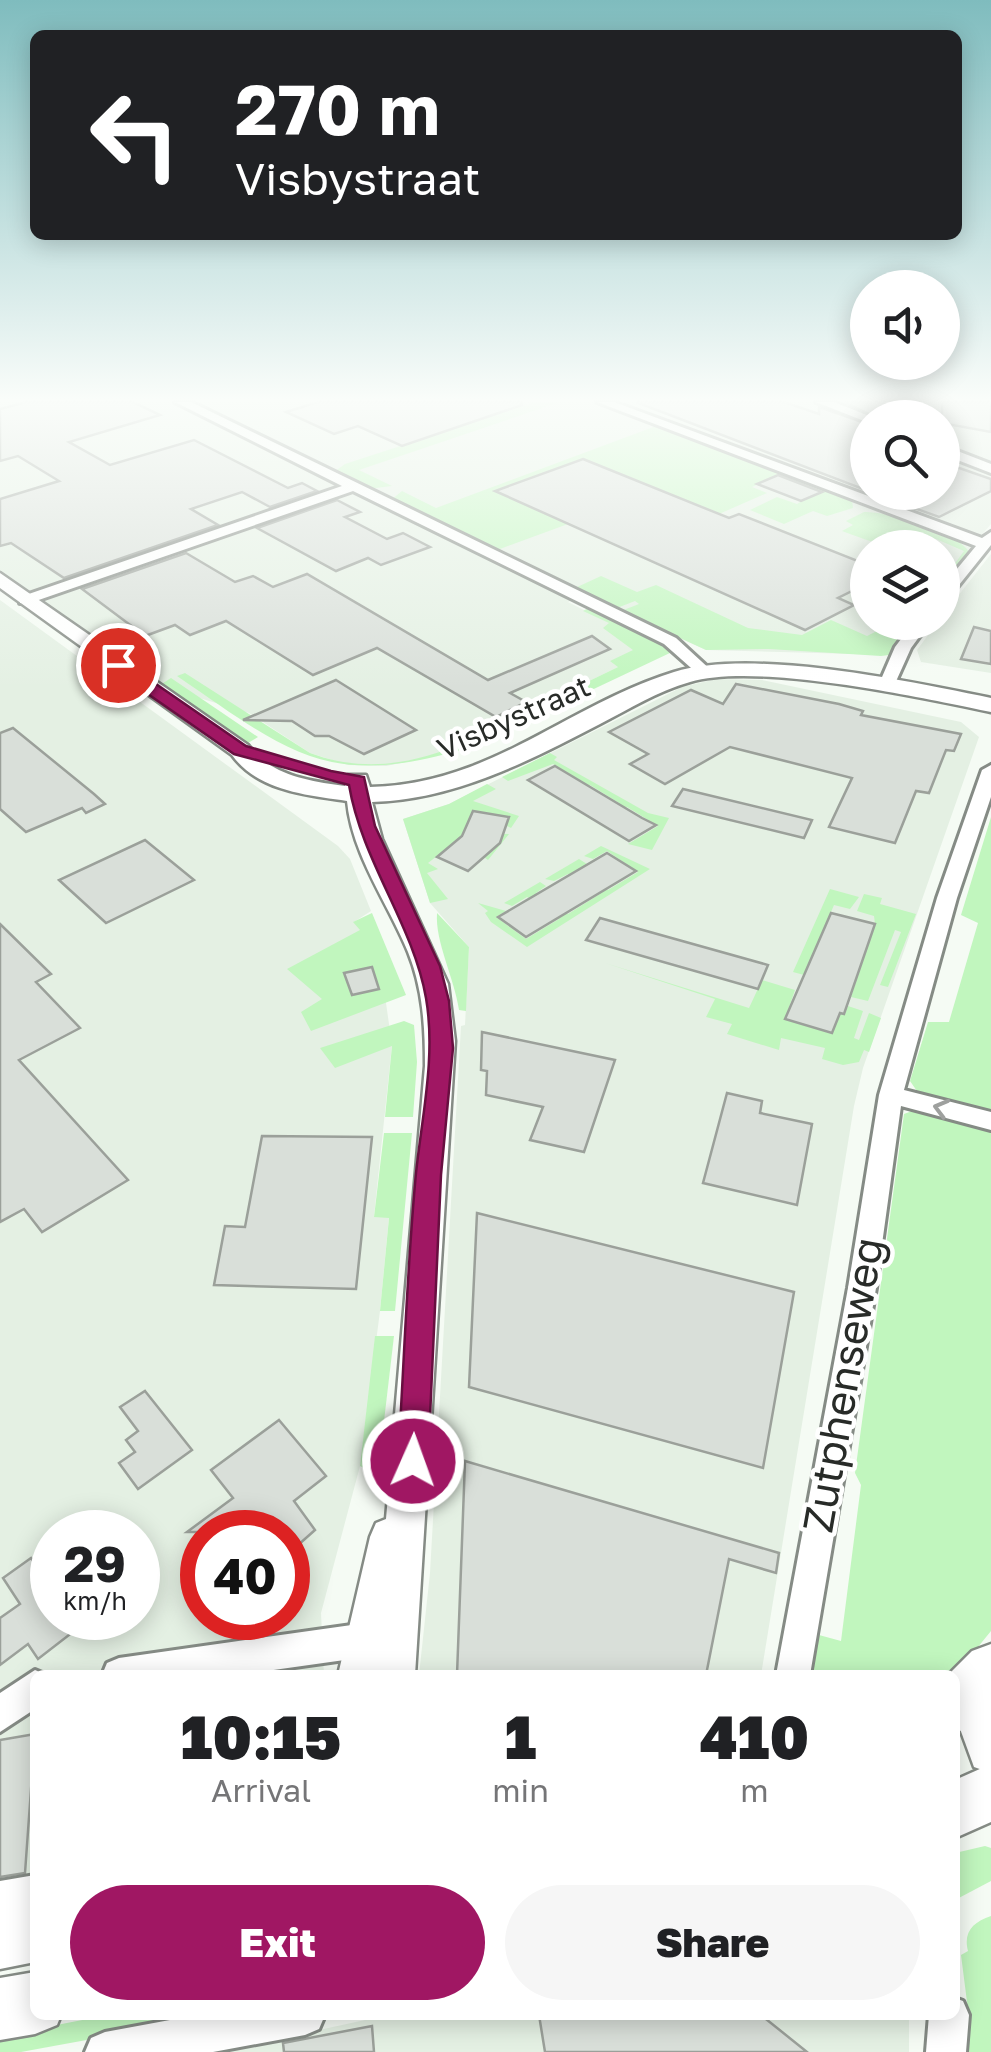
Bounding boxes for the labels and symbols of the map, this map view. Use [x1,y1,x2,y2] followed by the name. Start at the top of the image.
[76,623,161,708] pin
[432,667,596,767] street label: Visbystraat
[933,1098,950,1119] one-way arrow
[791,1234,893,1536] street label: Zutphenseweg
[361,1409,465,1513] position arrow
[180,1510,310,1640] speed limit sign: 40

